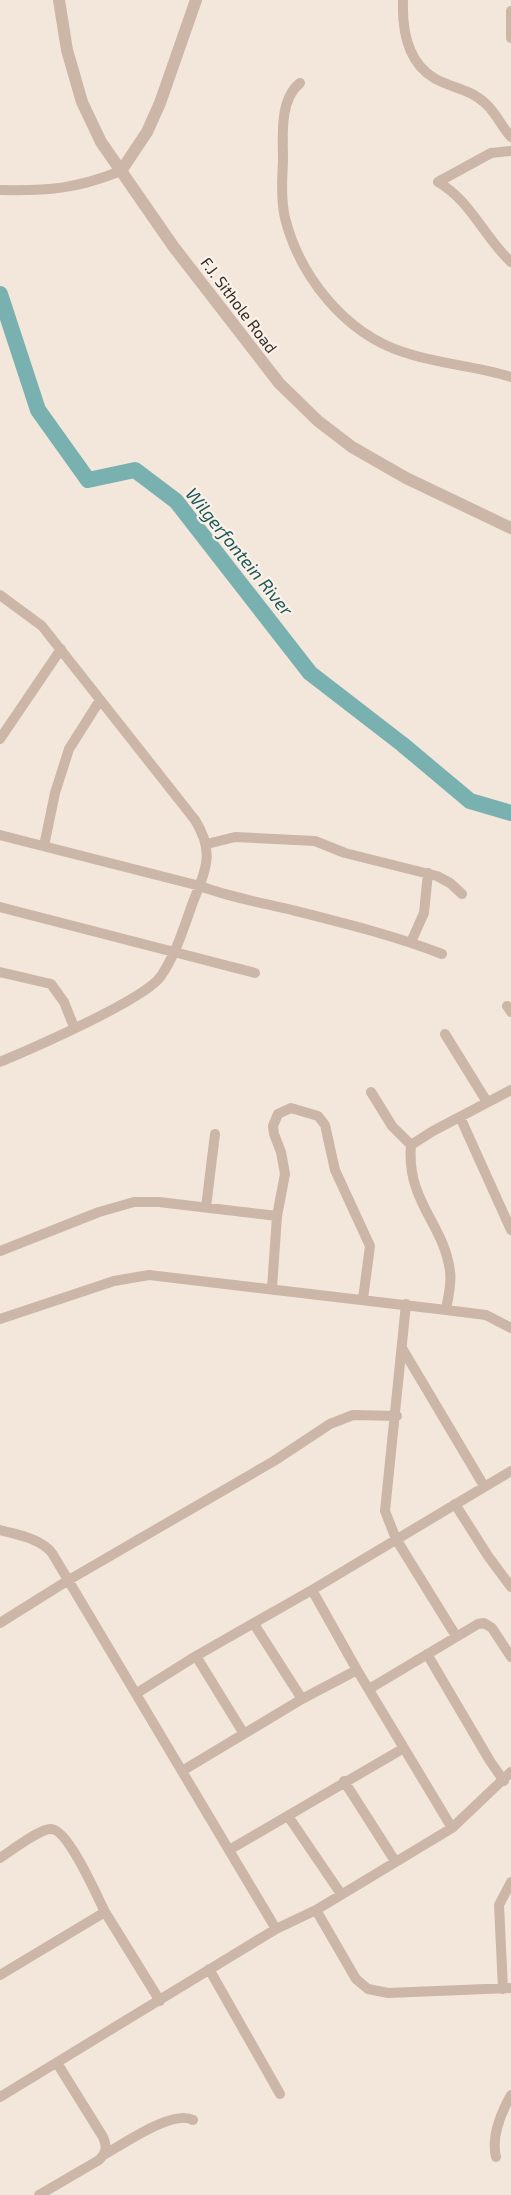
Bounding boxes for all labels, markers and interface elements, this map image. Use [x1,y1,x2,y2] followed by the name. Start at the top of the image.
[197,253,282,356] street label: F.J. Sithole Road
[181,483,299,620] water label: Wilgerfontein River

